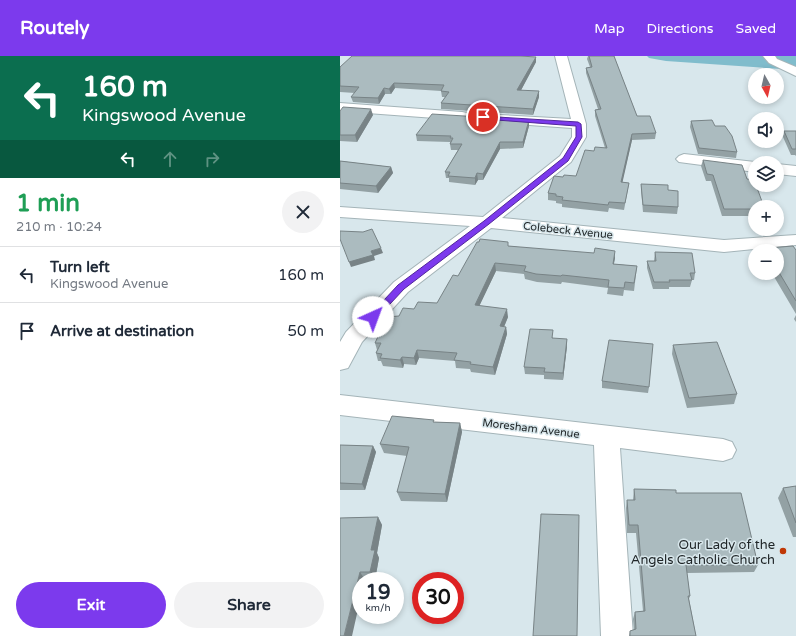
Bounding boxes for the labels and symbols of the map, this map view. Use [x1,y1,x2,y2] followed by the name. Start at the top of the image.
[748,68,784,104] north arrow
[466,100,500,134] pin
[522,219,614,242] street label: Colebeck Avenue
[352,296,394,338] position arrow
[482,416,580,441] street label: Moresham Avenue
[631,537,775,568] place label: Our Lady of the Angels Catholic Church
[778,546,788,556] marker: Our Lady of the Angels Catholic Church
[412,572,464,624] speed limit sign: 30

